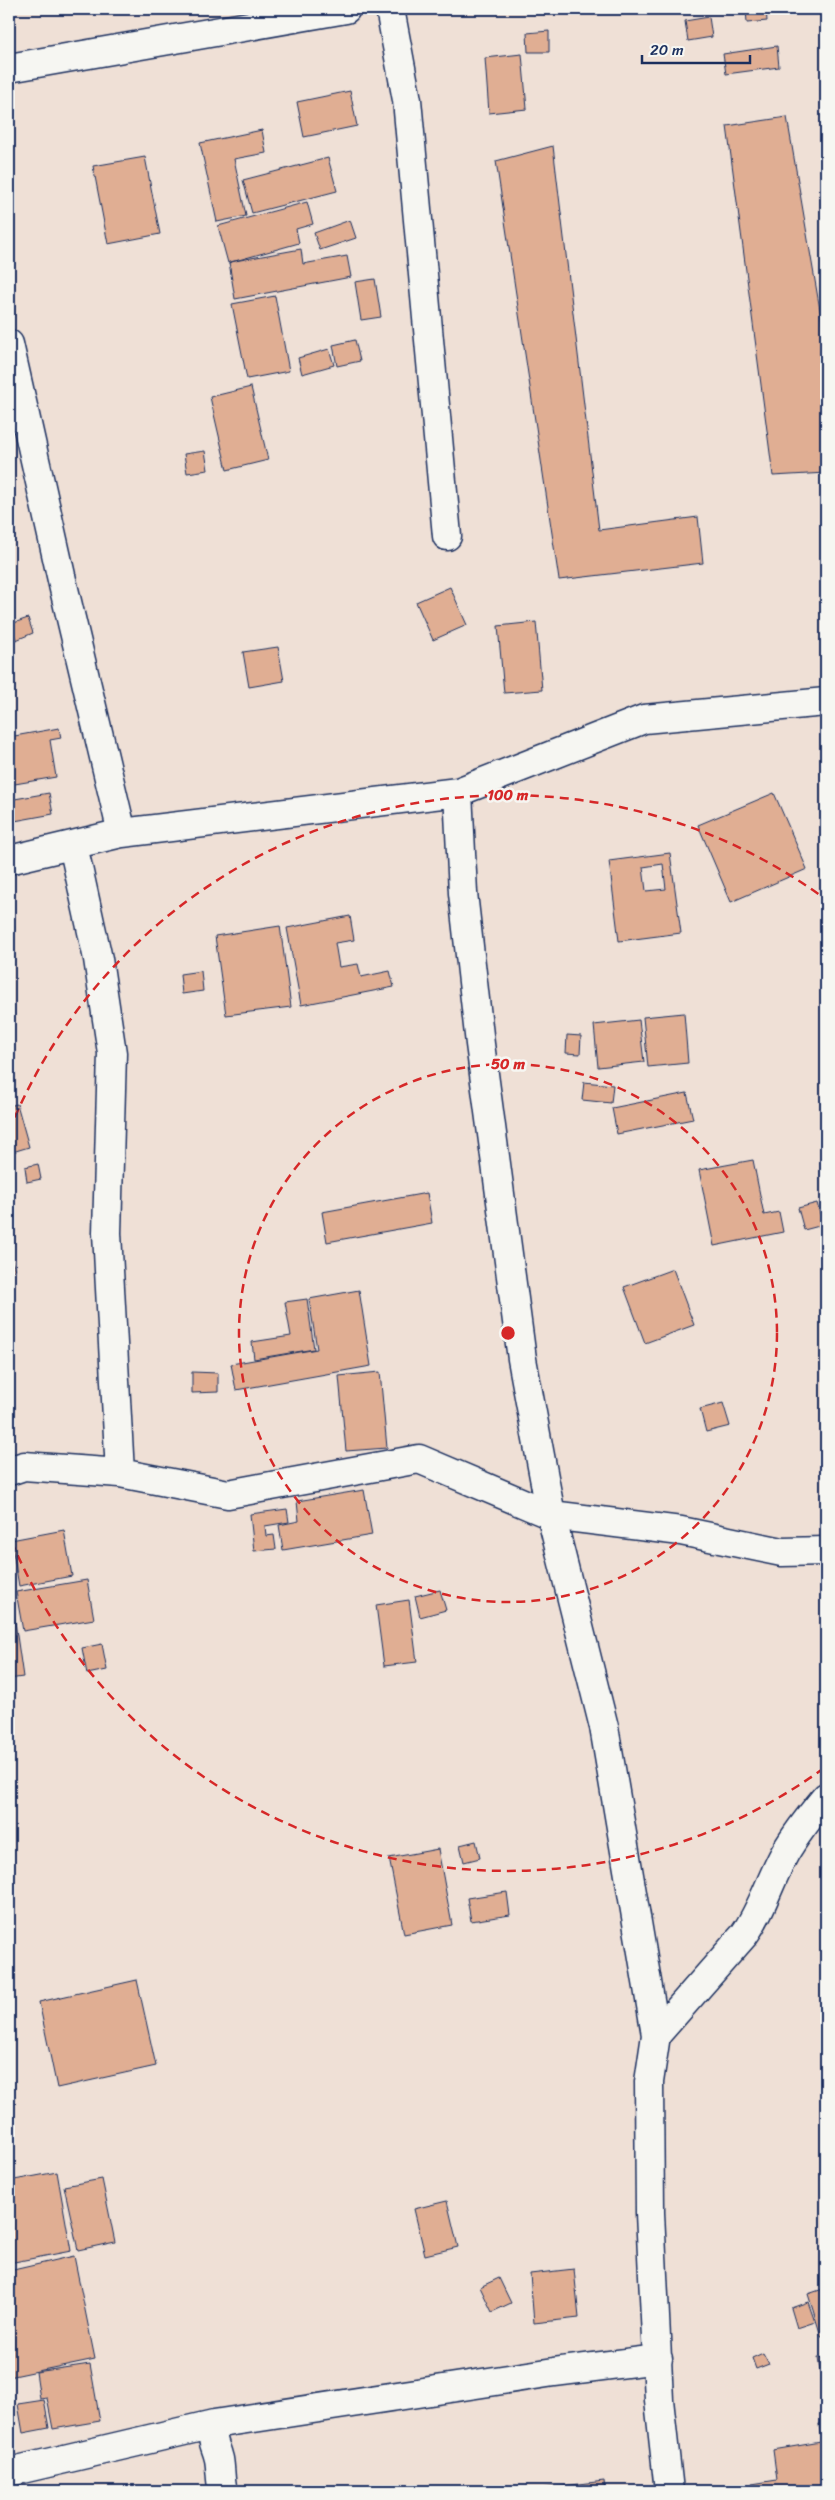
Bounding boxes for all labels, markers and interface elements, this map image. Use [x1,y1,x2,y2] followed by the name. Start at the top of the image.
[642,32,750,64] scale bar
[650,37,684,63] text: 20 m
[488,782,529,808] text: 100 m
[491,1051,526,1077] text: 50 m
[499,1324,517,1342] centre of rings

